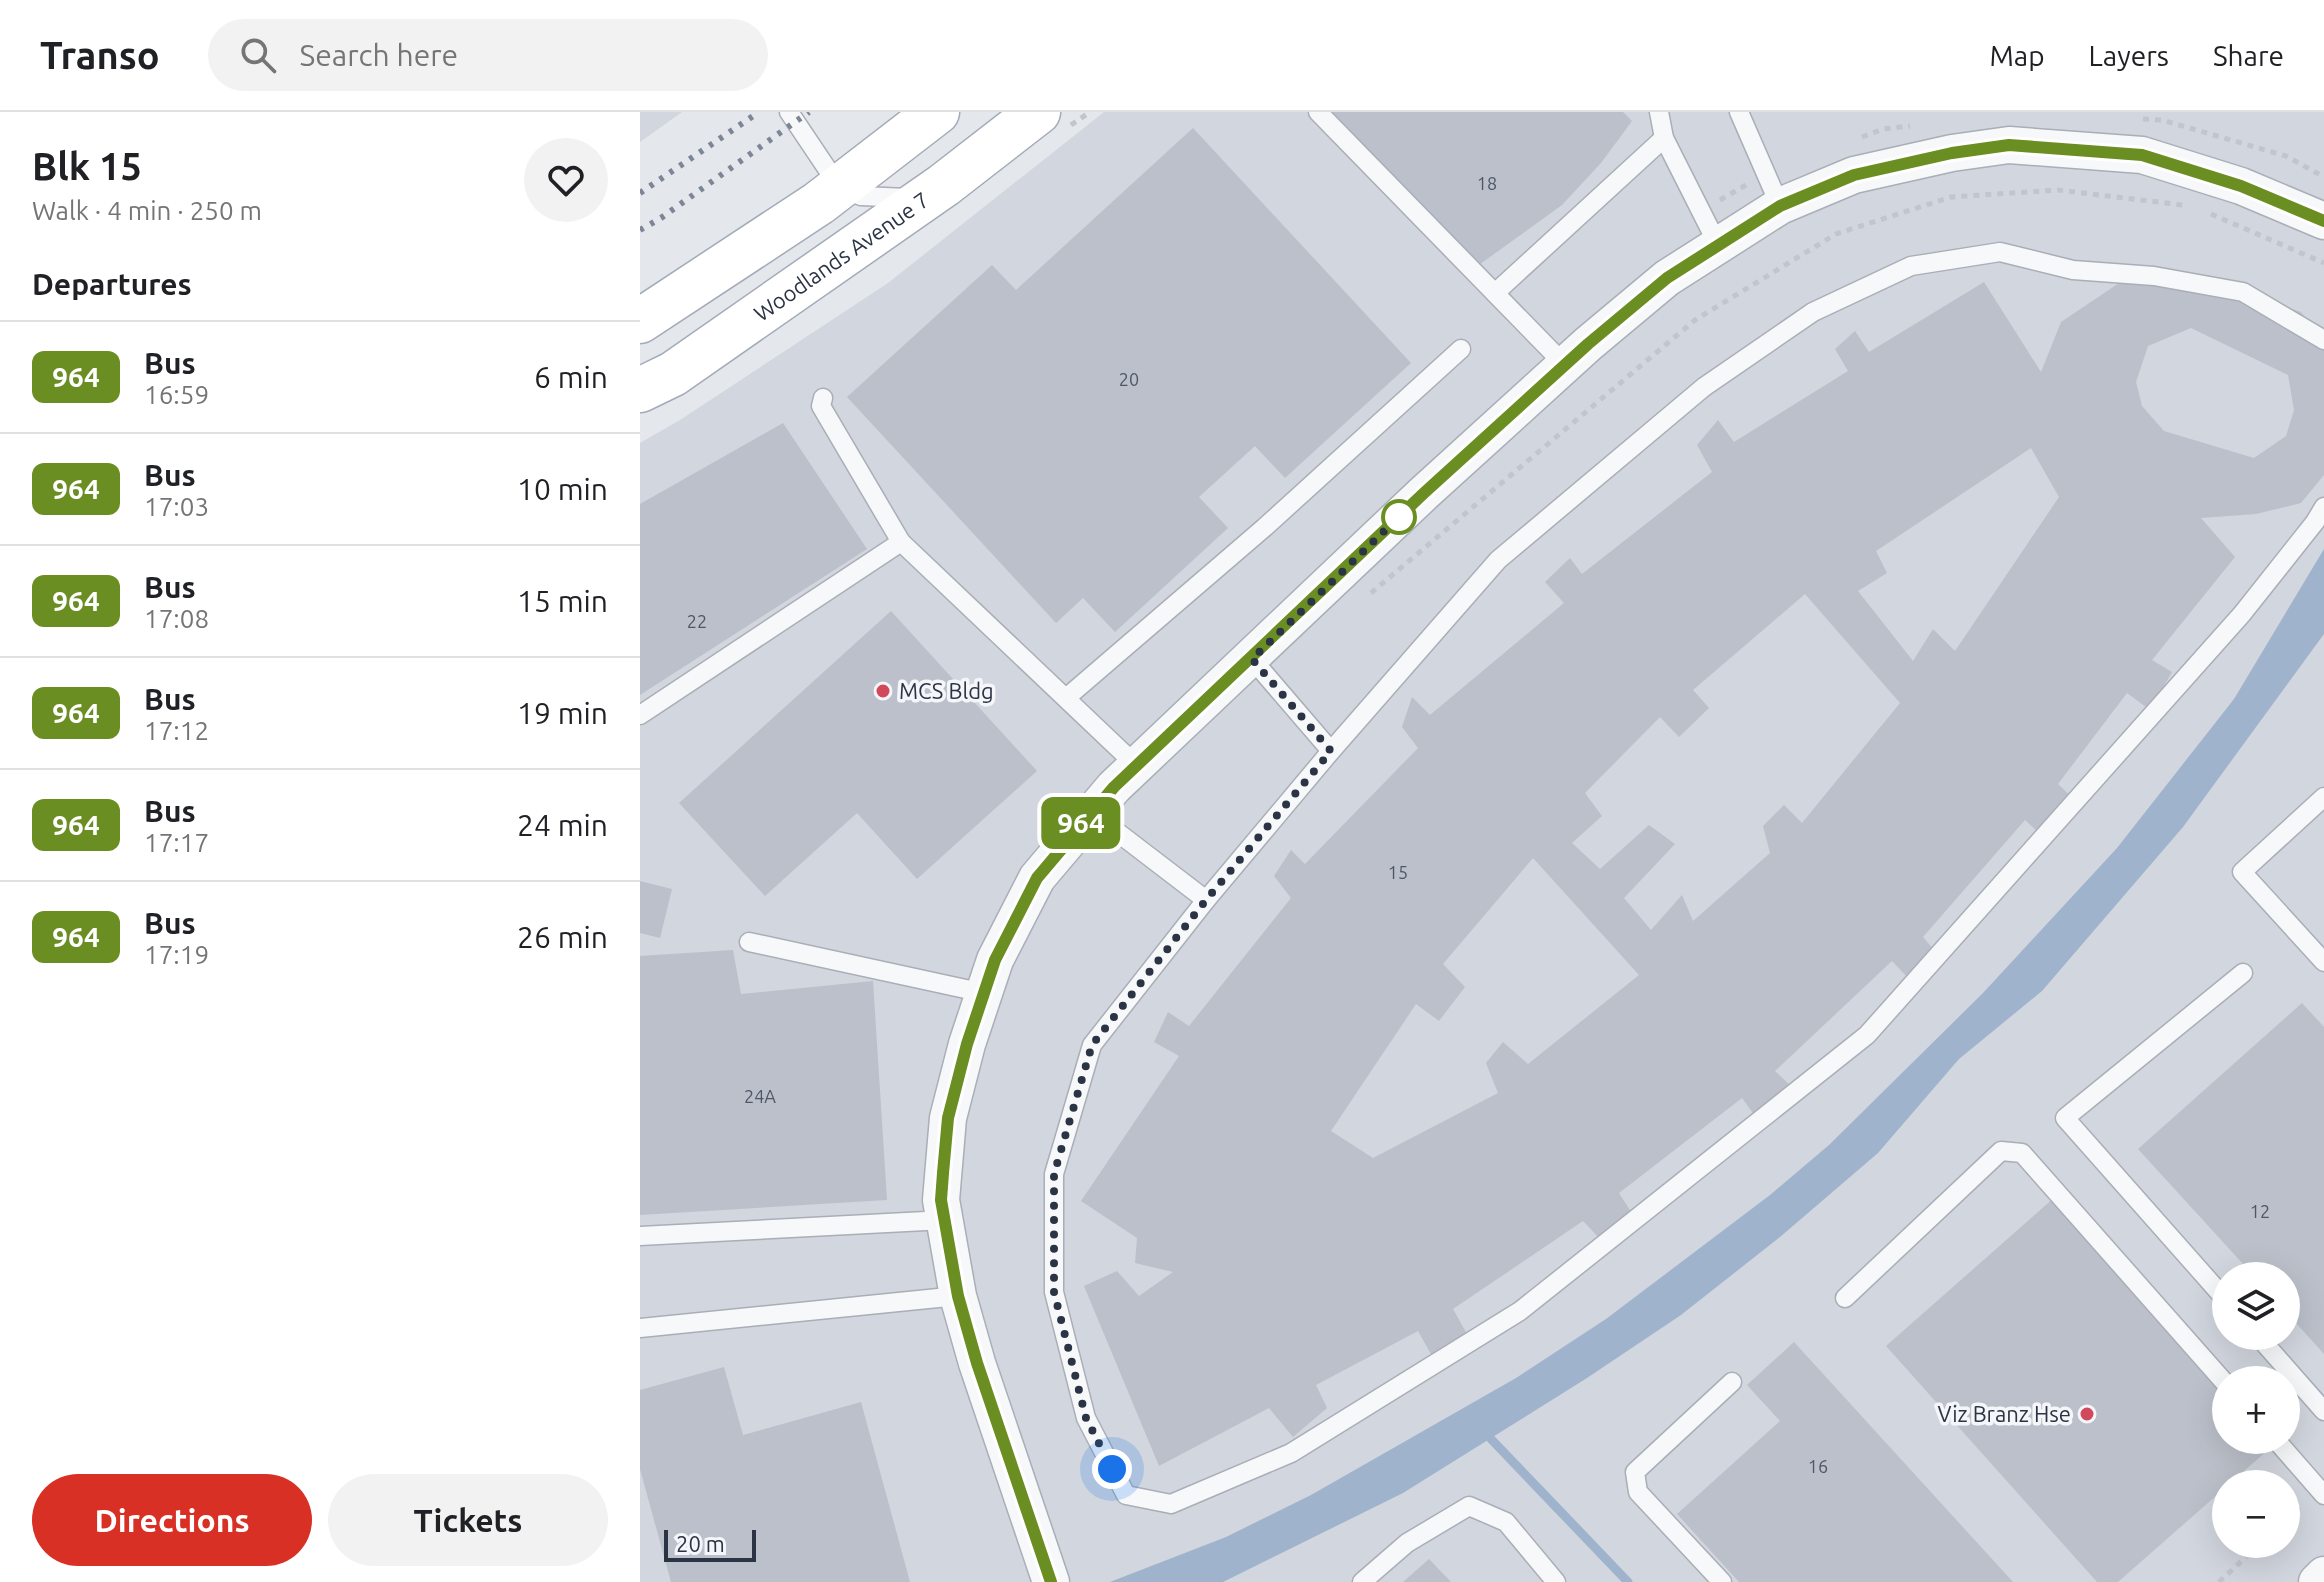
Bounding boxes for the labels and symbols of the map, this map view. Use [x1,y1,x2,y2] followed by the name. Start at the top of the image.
[1477,173,1497,193] house number: 18
[749,187,933,326] street label: Woodlands Avenue 7
[1119,369,1139,389] house number: 20
[1382,500,1416,534] unlabelled marker
[687,611,707,631] house number: 22
[899,678,994,703] place label: MCS Bldg
[874,682,892,700] marker: MCS Bldg
[1035,797,1127,849] line badge: 964
[1388,862,1408,882] house number: 15
[744,1086,776,1106] house number: 24A
[2250,1201,2270,1221] house number: 12
[1937,1401,2071,1426] place label: Viz Branz Hse
[2078,1405,2096,1423] marker: Viz Branz Hse
[1092,1449,1132,1489] your location
[1808,1456,1828,1476] house number: 16
[664,1526,756,1562] scale bar

